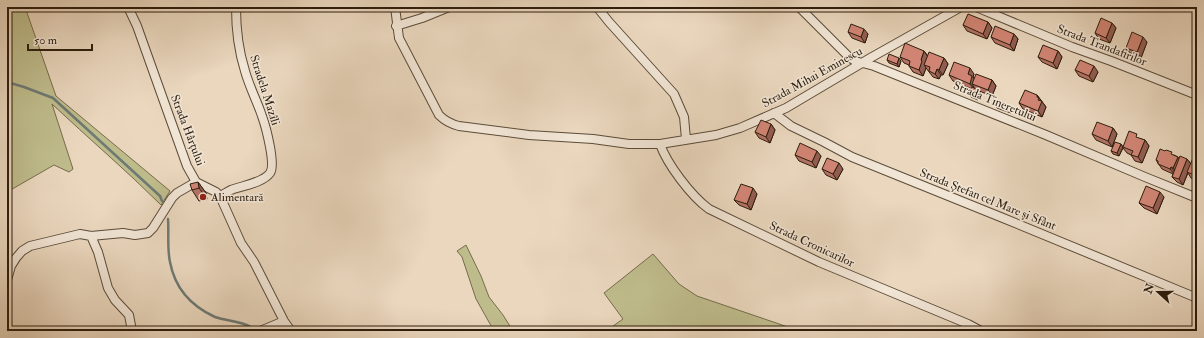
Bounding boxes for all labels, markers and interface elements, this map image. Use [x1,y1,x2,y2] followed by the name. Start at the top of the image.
[1055,21,1149,70] street label: Strada Trandafirilor
[28,26,92,52] scale bar
[34,33,58,48] text: 50 m
[759,44,865,111] street label: Strada Mihai Eminescu
[246,53,283,127] street label: Stradela Mazîli
[951,78,1039,125] street label: Strada Tineretului
[167,92,208,168] street label: Strada Hârțului
[917,165,1058,234] street label: Strada Ștefan cel Mare și Sfânt
[210,190,265,205] place label: Alimentară
[198,192,208,202] marker: Alimentară
[767,218,857,271] street label: Strada Cronicarilor
[1138,272,1178,312] north arrow
[1141,281,1157,296] text: N

